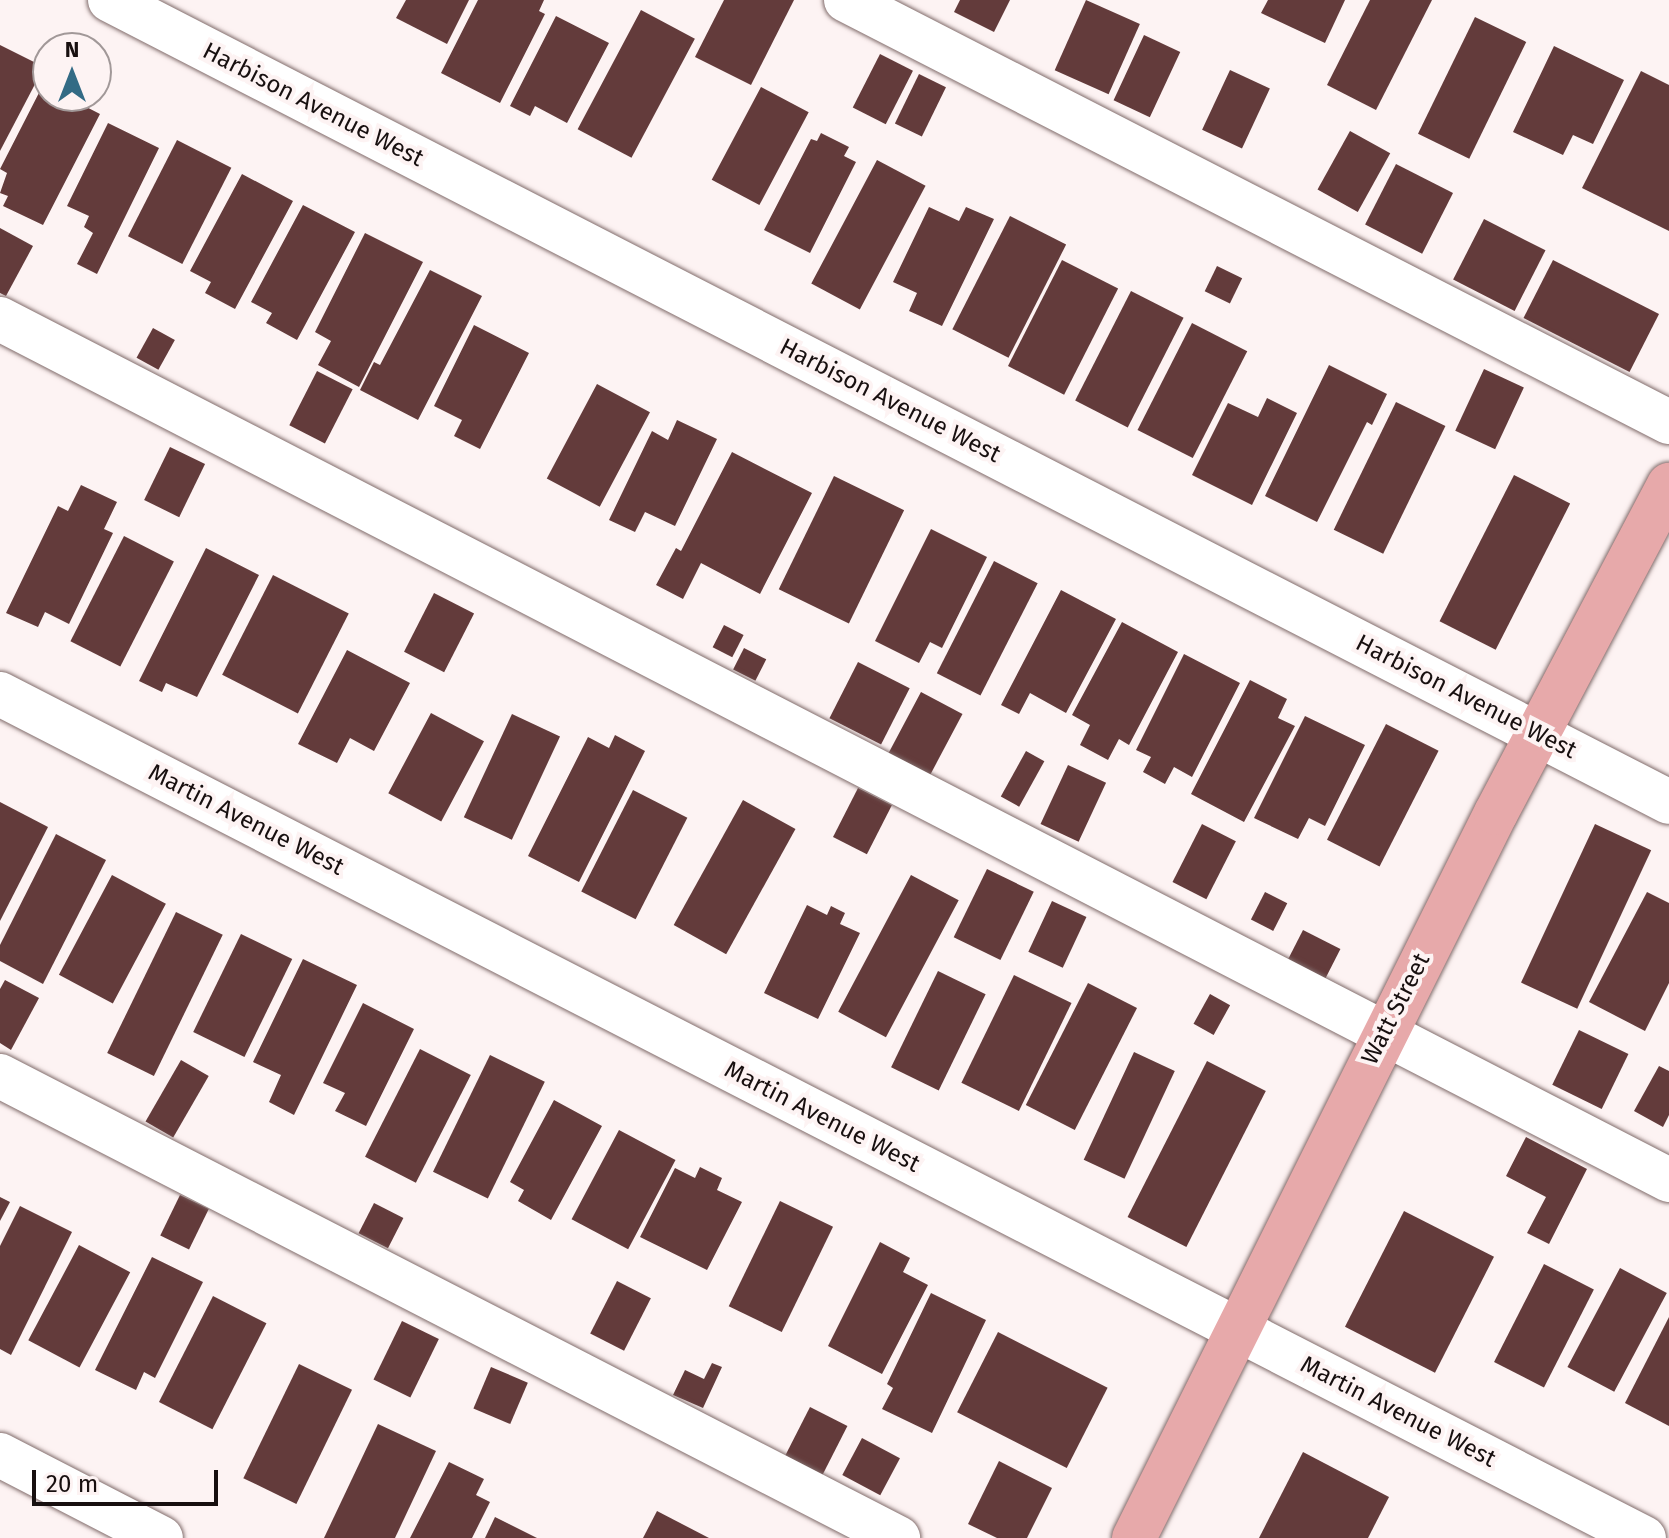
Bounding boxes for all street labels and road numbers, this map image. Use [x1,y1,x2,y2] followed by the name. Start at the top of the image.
[198,37,428,173] street label: Harbison Avenue West
[775,333,1005,469] street label: Harbison Avenue West
[1351,629,1581,765] street label: Harbison Avenue West
[144,758,348,882] street label: Martin Avenue West
[1356,949,1436,1069] street label: Watt Street
[720,1055,924,1179] street label: Martin Avenue West
[1296,1350,1500,1474] street label: Martin Avenue West

